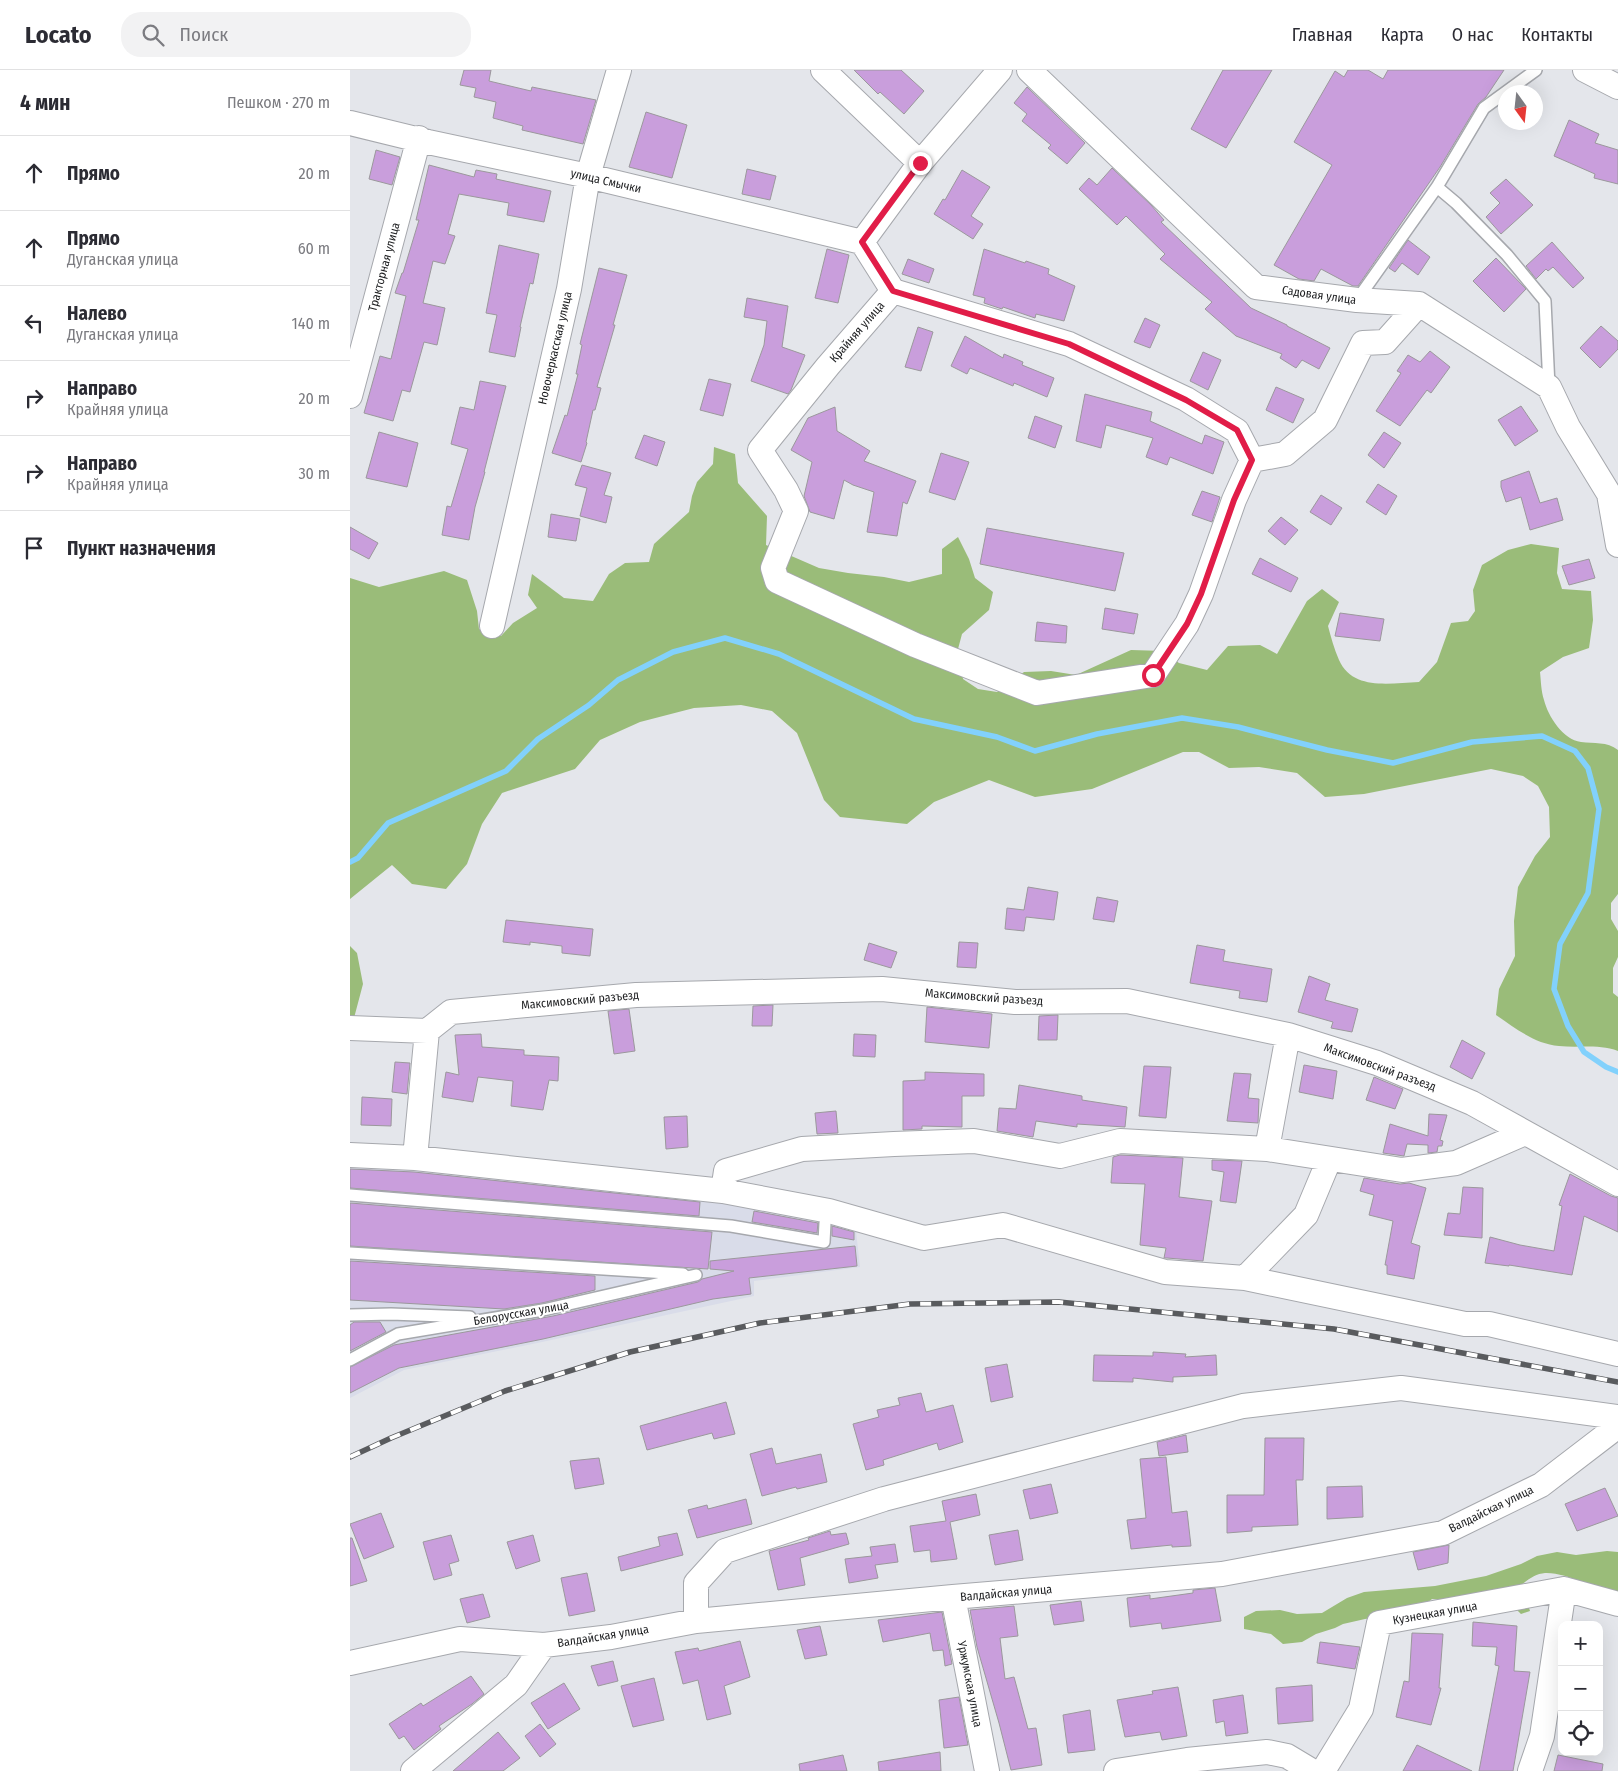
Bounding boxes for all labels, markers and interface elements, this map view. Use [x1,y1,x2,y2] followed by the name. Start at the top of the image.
[121,12,471,57] search box
[25,21,91,49] text: Locato
[139,21,167,49] icon: search
[179,23,228,46] text: Поиск
[1292,24,1353,46] text: Главная
[1381,24,1424,46] text: Карта
[1452,24,1493,46] text: О нас
[1521,24,1593,46] text: Контакты
[1498,85,1543,130] north arrow
[20,90,70,116] text: 4 мин
[227,93,330,112] text: Пешком · 270 m
[909,152,932,175] route end
[20,159,48,187] icon: ahead
[67,162,120,185] text: Прямо
[299,164,330,183] text: 20 m
[569,166,643,196] street label: улица Смычки
[365,221,403,313] street label: Тракторная улица
[67,227,120,250] text: Прямо
[20,234,48,262] icon: ahead
[298,239,330,258] text: 60 m
[67,250,179,269] text: Дуганская улица
[1281,283,1357,307] street label: Садовая улица
[535,290,575,406] street label: Новочеркасская улица
[827,299,887,365] street label: Крайняя улица
[67,302,127,325] text: Налево
[20,309,48,337] icon: left
[292,314,330,333] text: 140 m
[67,325,179,344] text: Дуганская улица
[67,377,137,400] text: Направо
[20,384,48,412] icon: right
[299,389,330,408] text: 20 m
[67,400,169,419] text: Крайняя улица
[67,452,137,475] text: Направо
[20,459,48,487] icon: right
[298,464,330,483] text: 30 m
[67,475,169,494] text: Крайняя улица
[20,534,48,562] icon: arrive
[67,537,216,560] text: Пункт назначения
[1142,664,1165,687] route start
[925,986,1043,1008] street label: Максимовский разъезд
[521,988,639,1012] street label: Максимовский разъезд
[1322,1040,1438,1094] street label: Максимовский разъезд
[472,1298,570,1328] street label: Белорусская улица
[1446,1482,1536,1536] street label: Валдайская улица
[959,1582,1053,1604] street label: Валдайская улица
[1392,1599,1479,1627] street label: Кузнецкая улица
[1558,1621,1603,1756] map controls
[1558,1621,1603,1666] button: +
[556,1622,650,1650] street label: Валдайская улица
[955,1639,985,1728] street label: Уржумская улица
[1558,1666,1603,1711] button: −
[1558,1711,1603,1756] button: locate

